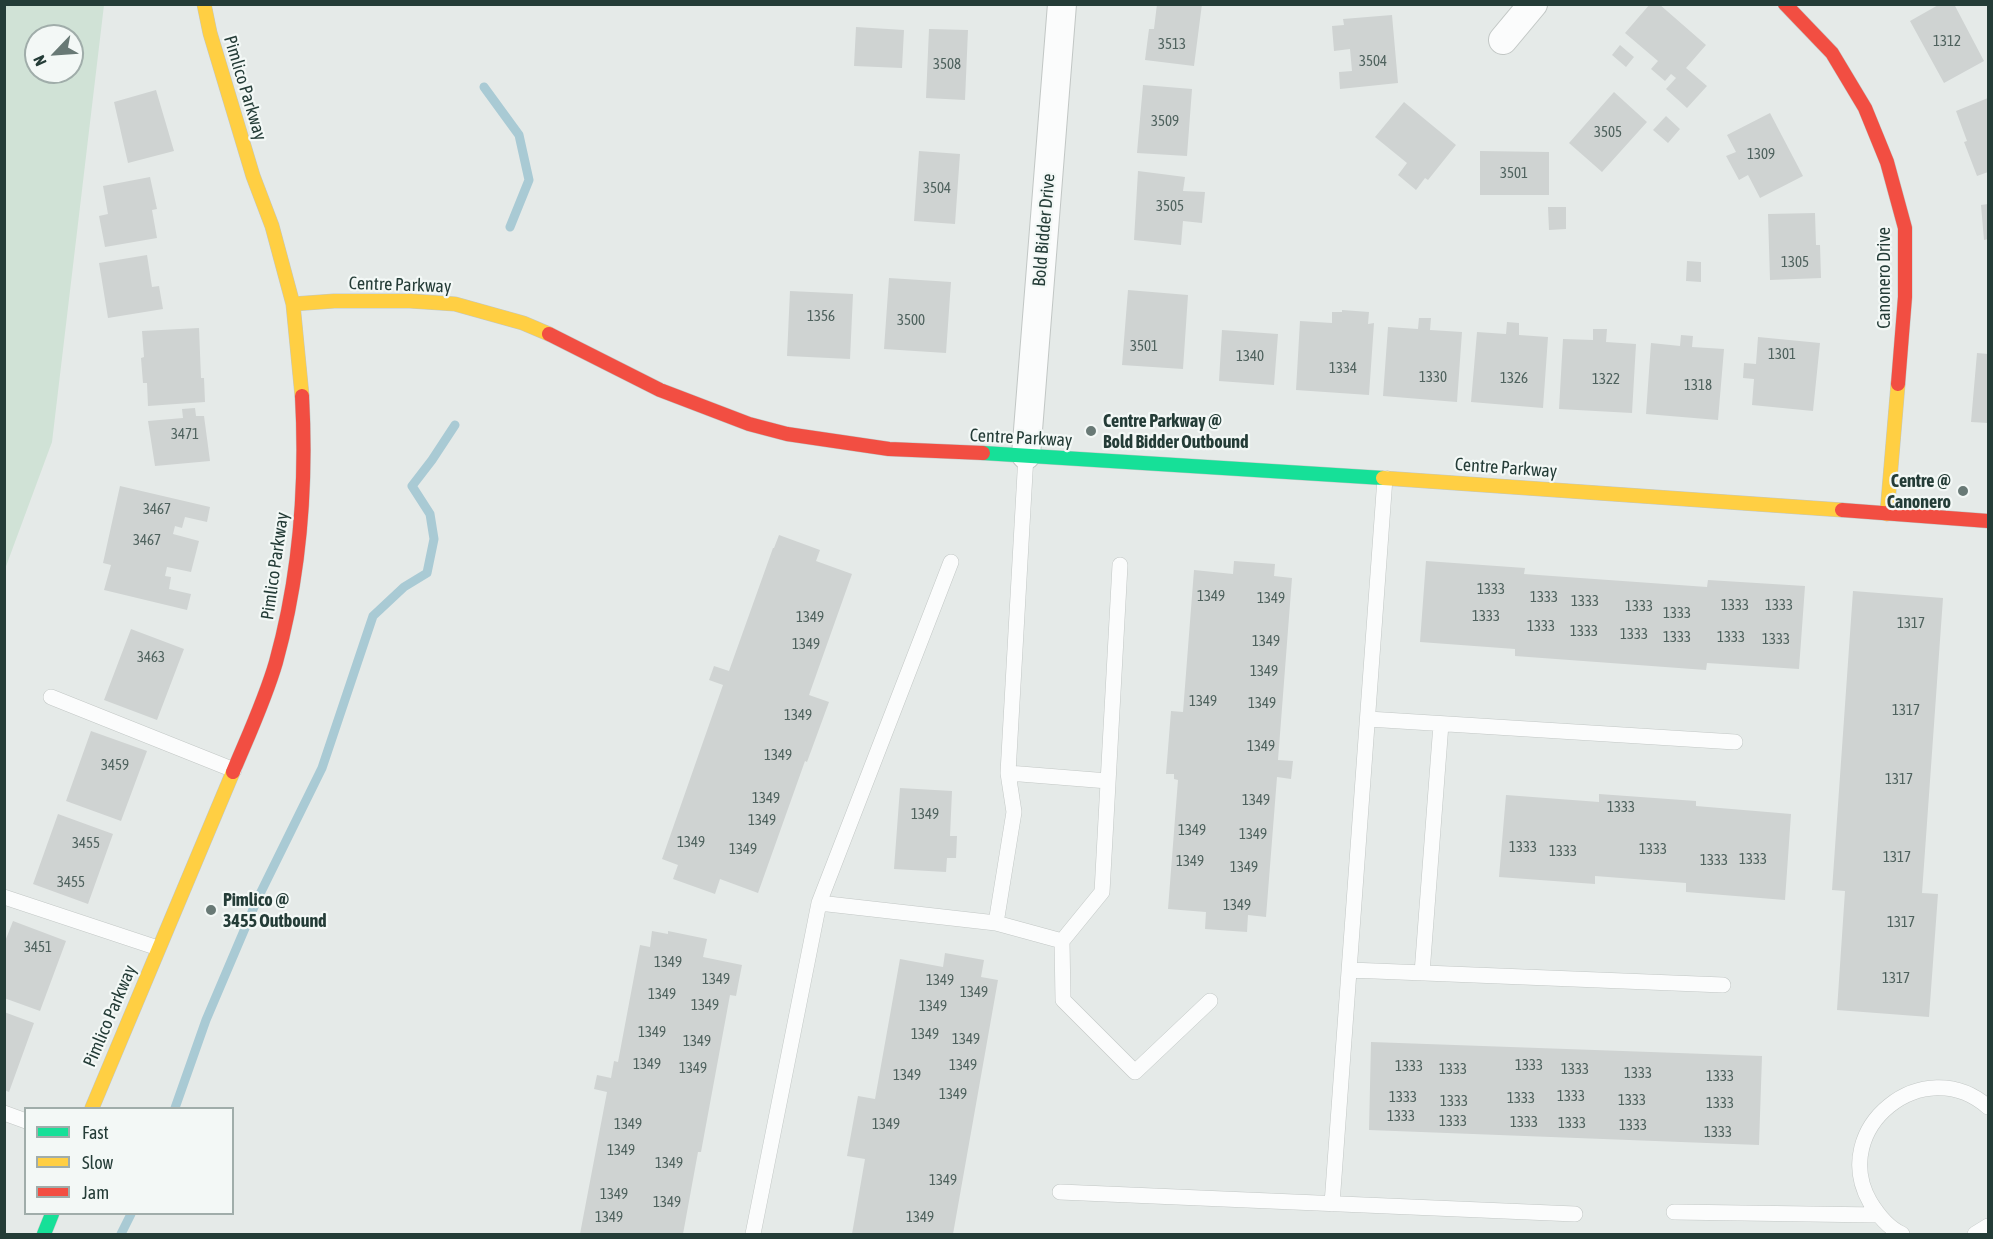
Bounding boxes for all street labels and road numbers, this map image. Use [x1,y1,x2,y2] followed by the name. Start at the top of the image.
[219,33,271,143] street label: Pimlico Parkway
[1028,173,1060,287] street label: Bold Bidder Drive
[1873,227,1895,329] street label: Canonero Drive
[348,272,452,298] street label: Centre Parkway
[969,425,1073,451] street label: Centre Parkway
[1454,454,1558,482] street label: Centre Parkway
[257,511,293,621] street label: Pimlico Parkway
[79,962,141,1070] street label: Pimlico Parkway

